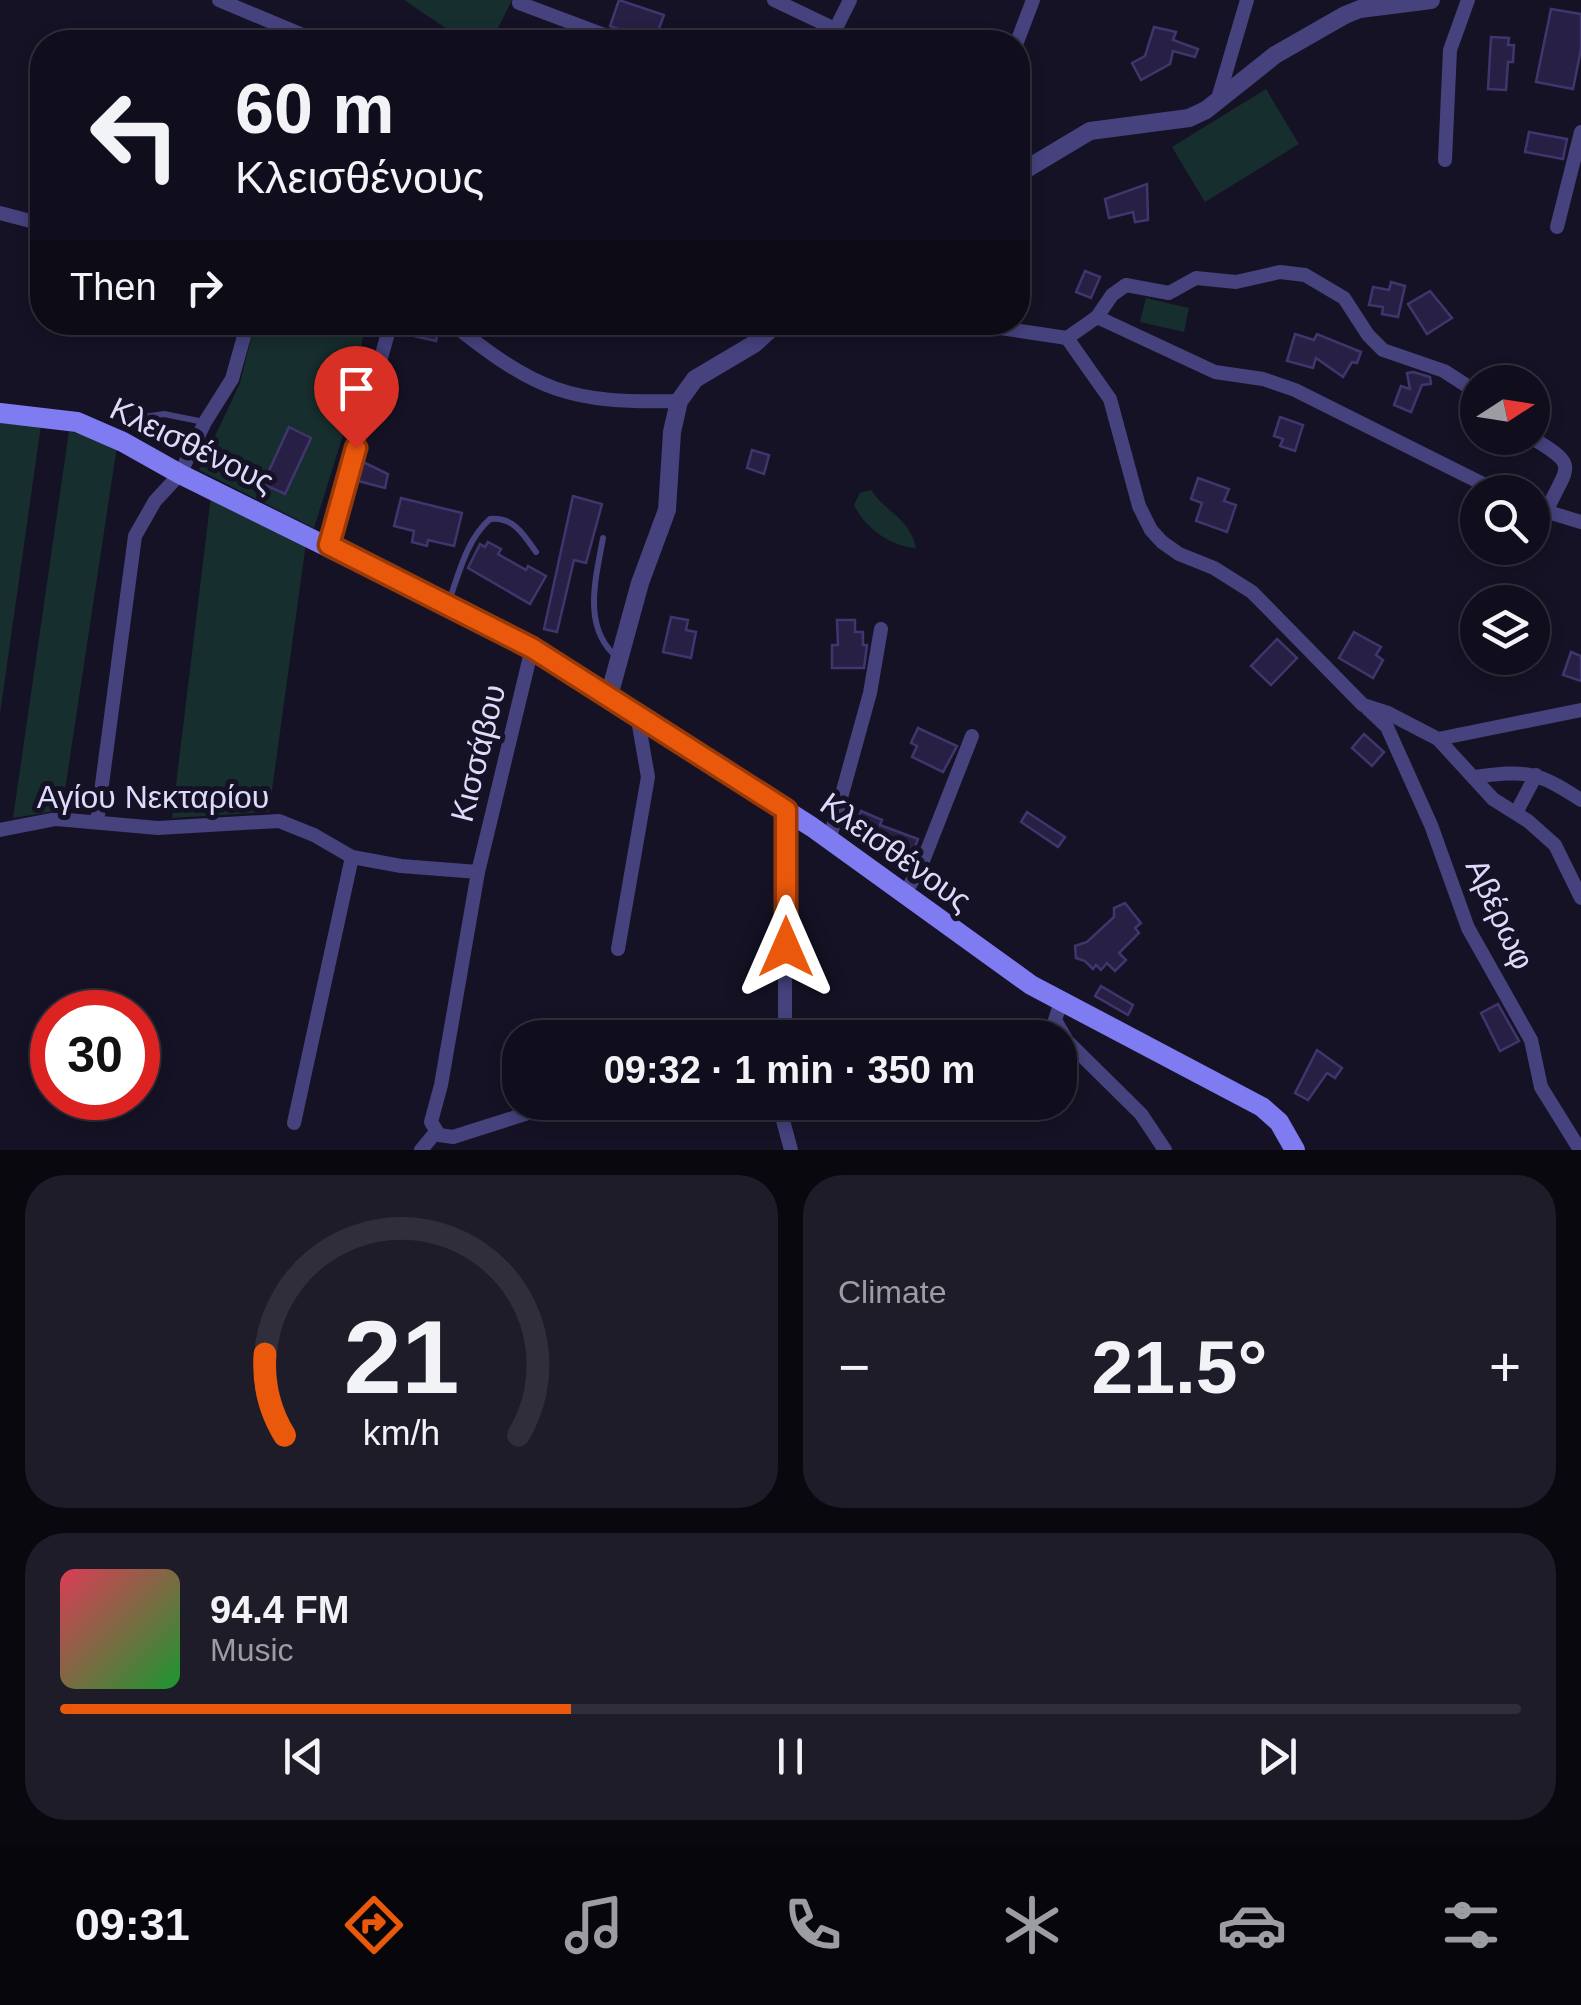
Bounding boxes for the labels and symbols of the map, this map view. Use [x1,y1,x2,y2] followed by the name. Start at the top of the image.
[314,346,399,449] pin
[1460,365,1550,455] north arrow
[104,390,280,500] street label: Κλεισθένους
[444,681,512,825] street label: Κισσάβου
[37,779,269,815] street label: Αγίου Νεκταρίου
[814,785,978,919] street label: Κλεισθένους
[1459,853,1541,975] street label: Αβέρωφ
[734,895,838,999] position arrow
[30,990,160,1120] speed limit sign: 30

